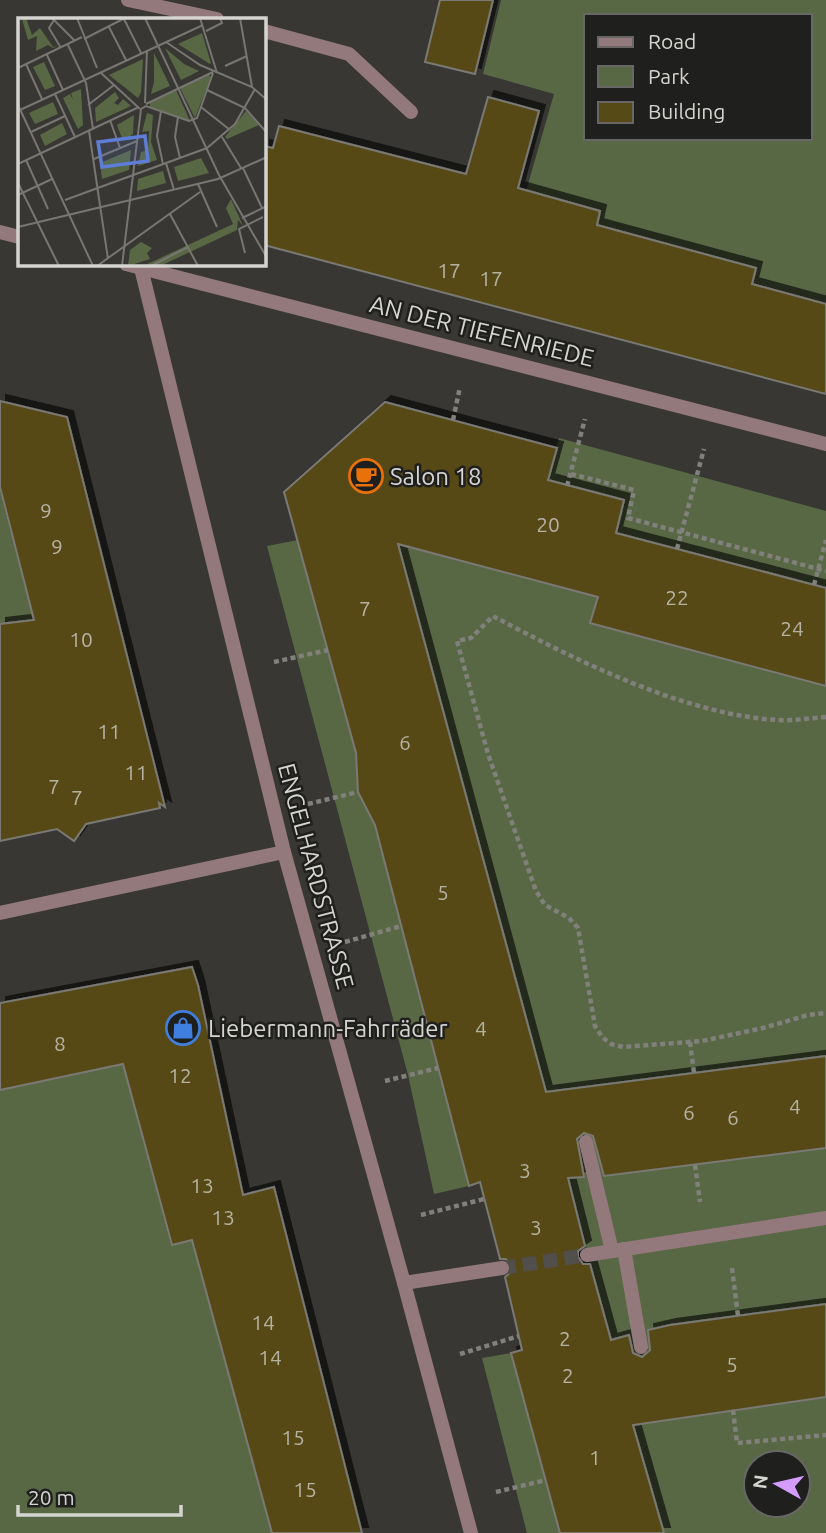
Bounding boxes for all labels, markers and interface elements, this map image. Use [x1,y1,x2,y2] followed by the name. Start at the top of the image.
[584,14,812,140] legend
[18,18,266,266] inset map
[648,29,696,53] text: Road
[648,64,690,88] text: Park
[648,99,725,123] text: Building
[437,258,461,282] house number: 17
[479,266,503,290] house number: 17
[367,290,597,372] street label: AN DER TIEFENRIEDE
[347,457,385,495] cafe icon: Salon 18
[390,463,482,490] place label: Salon 18
[40,498,52,522] house number: 9
[536,512,560,536] house number: 20
[51,534,63,558] house number: 9
[665,585,689,609] house number: 22
[359,596,371,620] house number: 7
[780,616,804,640] house number: 24
[69,627,93,651] house number: 10
[97,719,121,743] house number: 11
[399,730,411,754] house number: 6
[124,760,148,784] house number: 11
[273,760,359,992] street label: ENGELHARDSTRASSE
[48,774,60,798] house number: 7
[71,785,83,809] house number: 7
[437,880,449,904] house number: 5
[164,1009,202,1047] shop icon: Liebermann-Fahrräder
[208,1015,448,1042] place label: Liebermann-Fahrräder
[475,1016,487,1040] house number: 4
[54,1031,66,1055] house number: 8
[168,1063,192,1087] house number: 12
[789,1094,801,1118] house number: 4
[683,1100,695,1124] house number: 6
[727,1105,739,1129] house number: 6
[519,1158,531,1182] house number: 3
[190,1173,214,1197] house number: 13
[211,1205,235,1229] house number: 13
[530,1215,542,1239] house number: 3
[251,1310,275,1334] house number: 14
[559,1326,571,1350] house number: 2
[258,1345,282,1369] house number: 14
[726,1352,738,1376] house number: 5
[562,1363,574,1387] house number: 2
[281,1425,305,1449] house number: 15
[589,1445,601,1469] house number: 1
[742,1449,812,1519] north arrow
[748,1473,772,1490] text: N
[18,1474,180,1518] scale bar
[293,1477,317,1501] house number: 15
[28,1485,75,1509] text: 20 m

